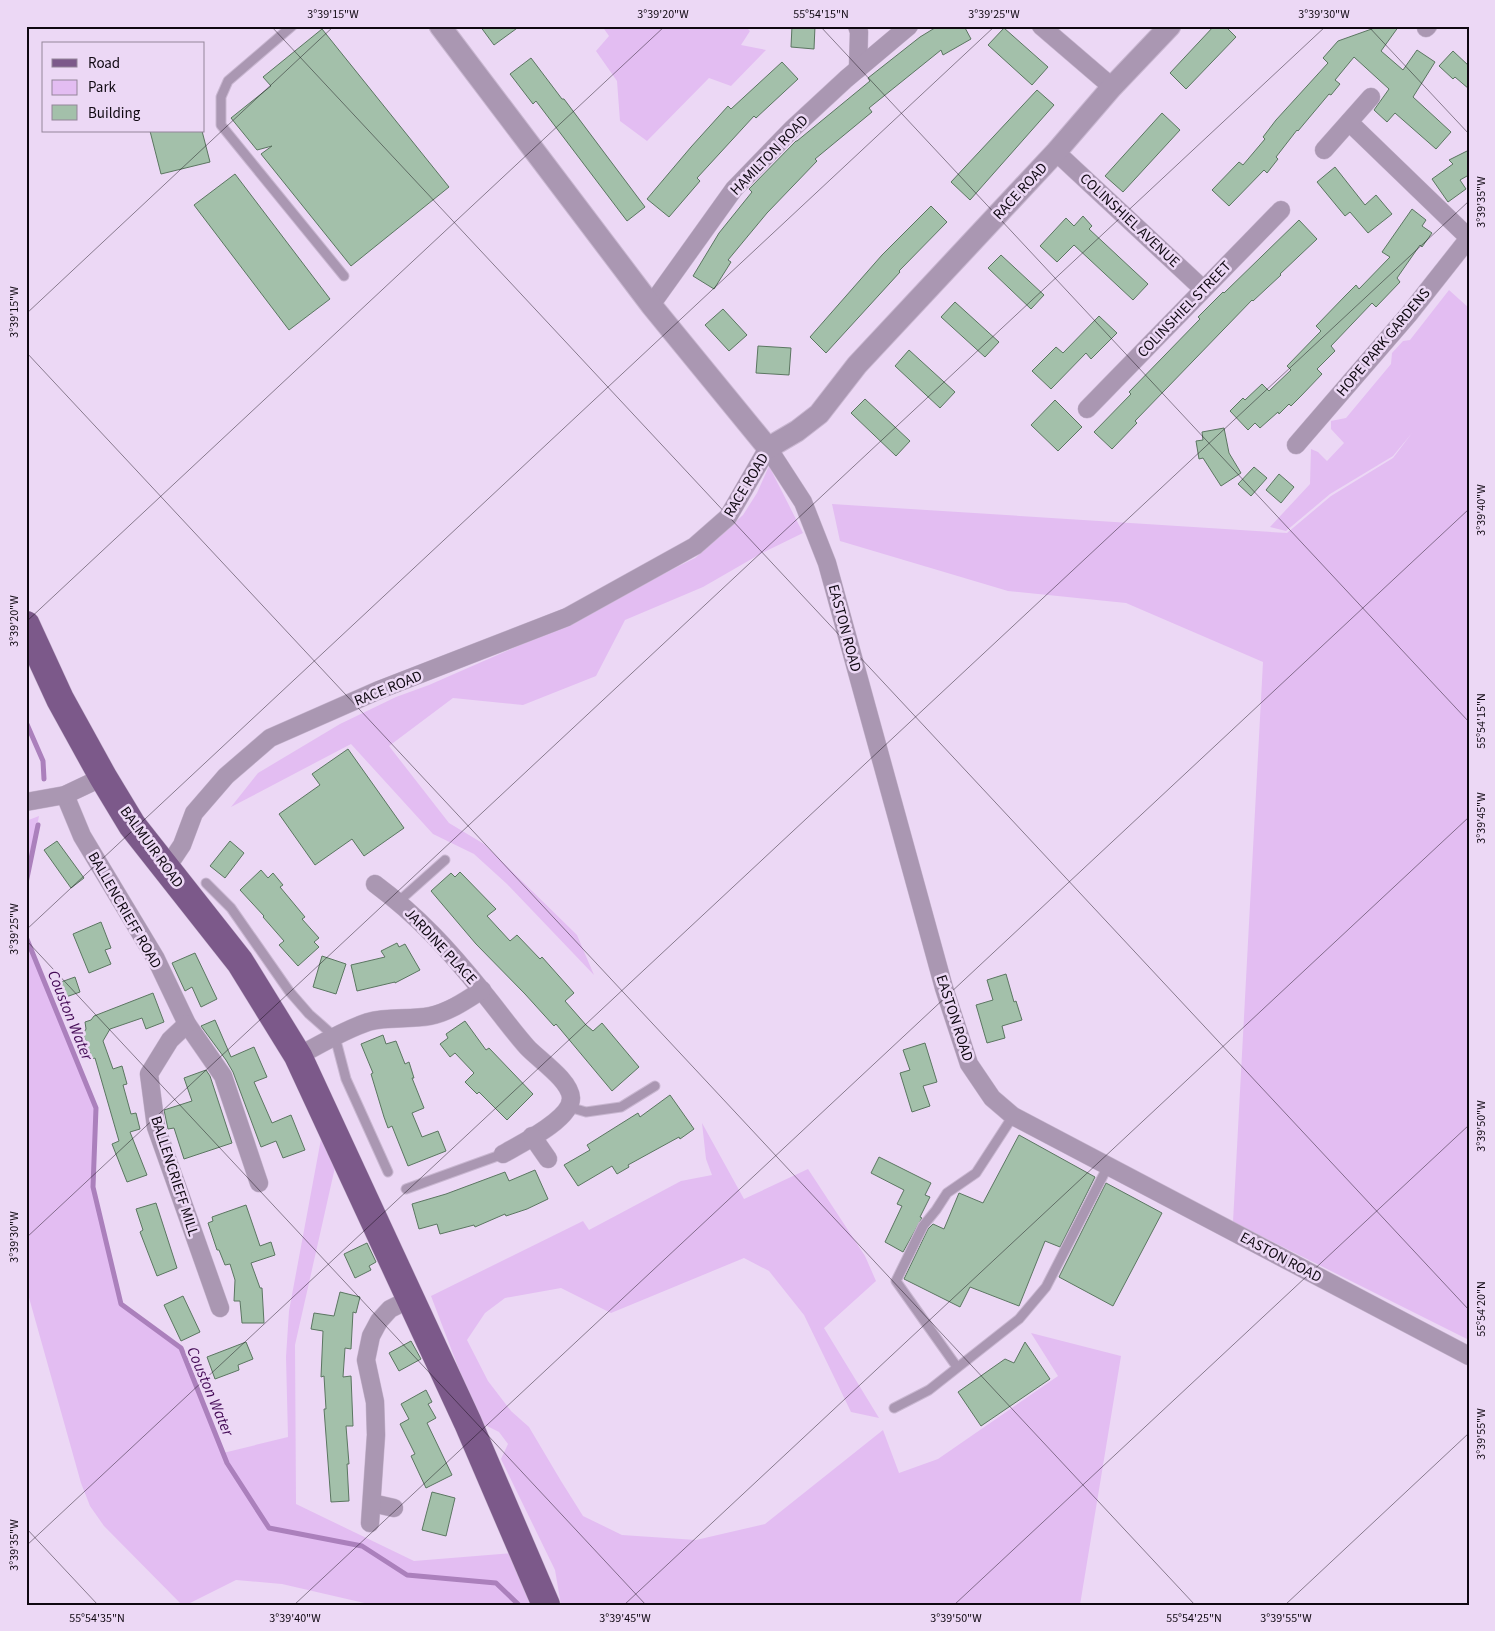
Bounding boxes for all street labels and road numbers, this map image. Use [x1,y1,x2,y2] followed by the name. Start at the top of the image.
[726,111,813,200] street label: HAMILTON ROAD
[988,158,1052,225] street label: RACE ROAD
[1075,168,1184,272] street label: COLINSHIEL AVENUE
[1133,256,1236,362] street label: COLINSHIEL STREET
[1332,283,1435,401] street label: HOPE PARK GARDENS
[719,449,774,521] street label: RACE ROAD
[823,582,866,674] street label: EASTON ROAD
[351,665,425,712] street label: RACE ROAD
[115,802,188,892] street label: BALMUIR ROAD
[83,848,167,973] street label: BALLENCRIEFF ROAD
[400,903,482,989] street label: JARDINE PLACE
[931,972,978,1064] street label: EASTON ROAD
[145,1113,204,1239] street label: BALLENCRIEFF MILL
[1236,1227,1325,1288] street label: EASTON ROAD

